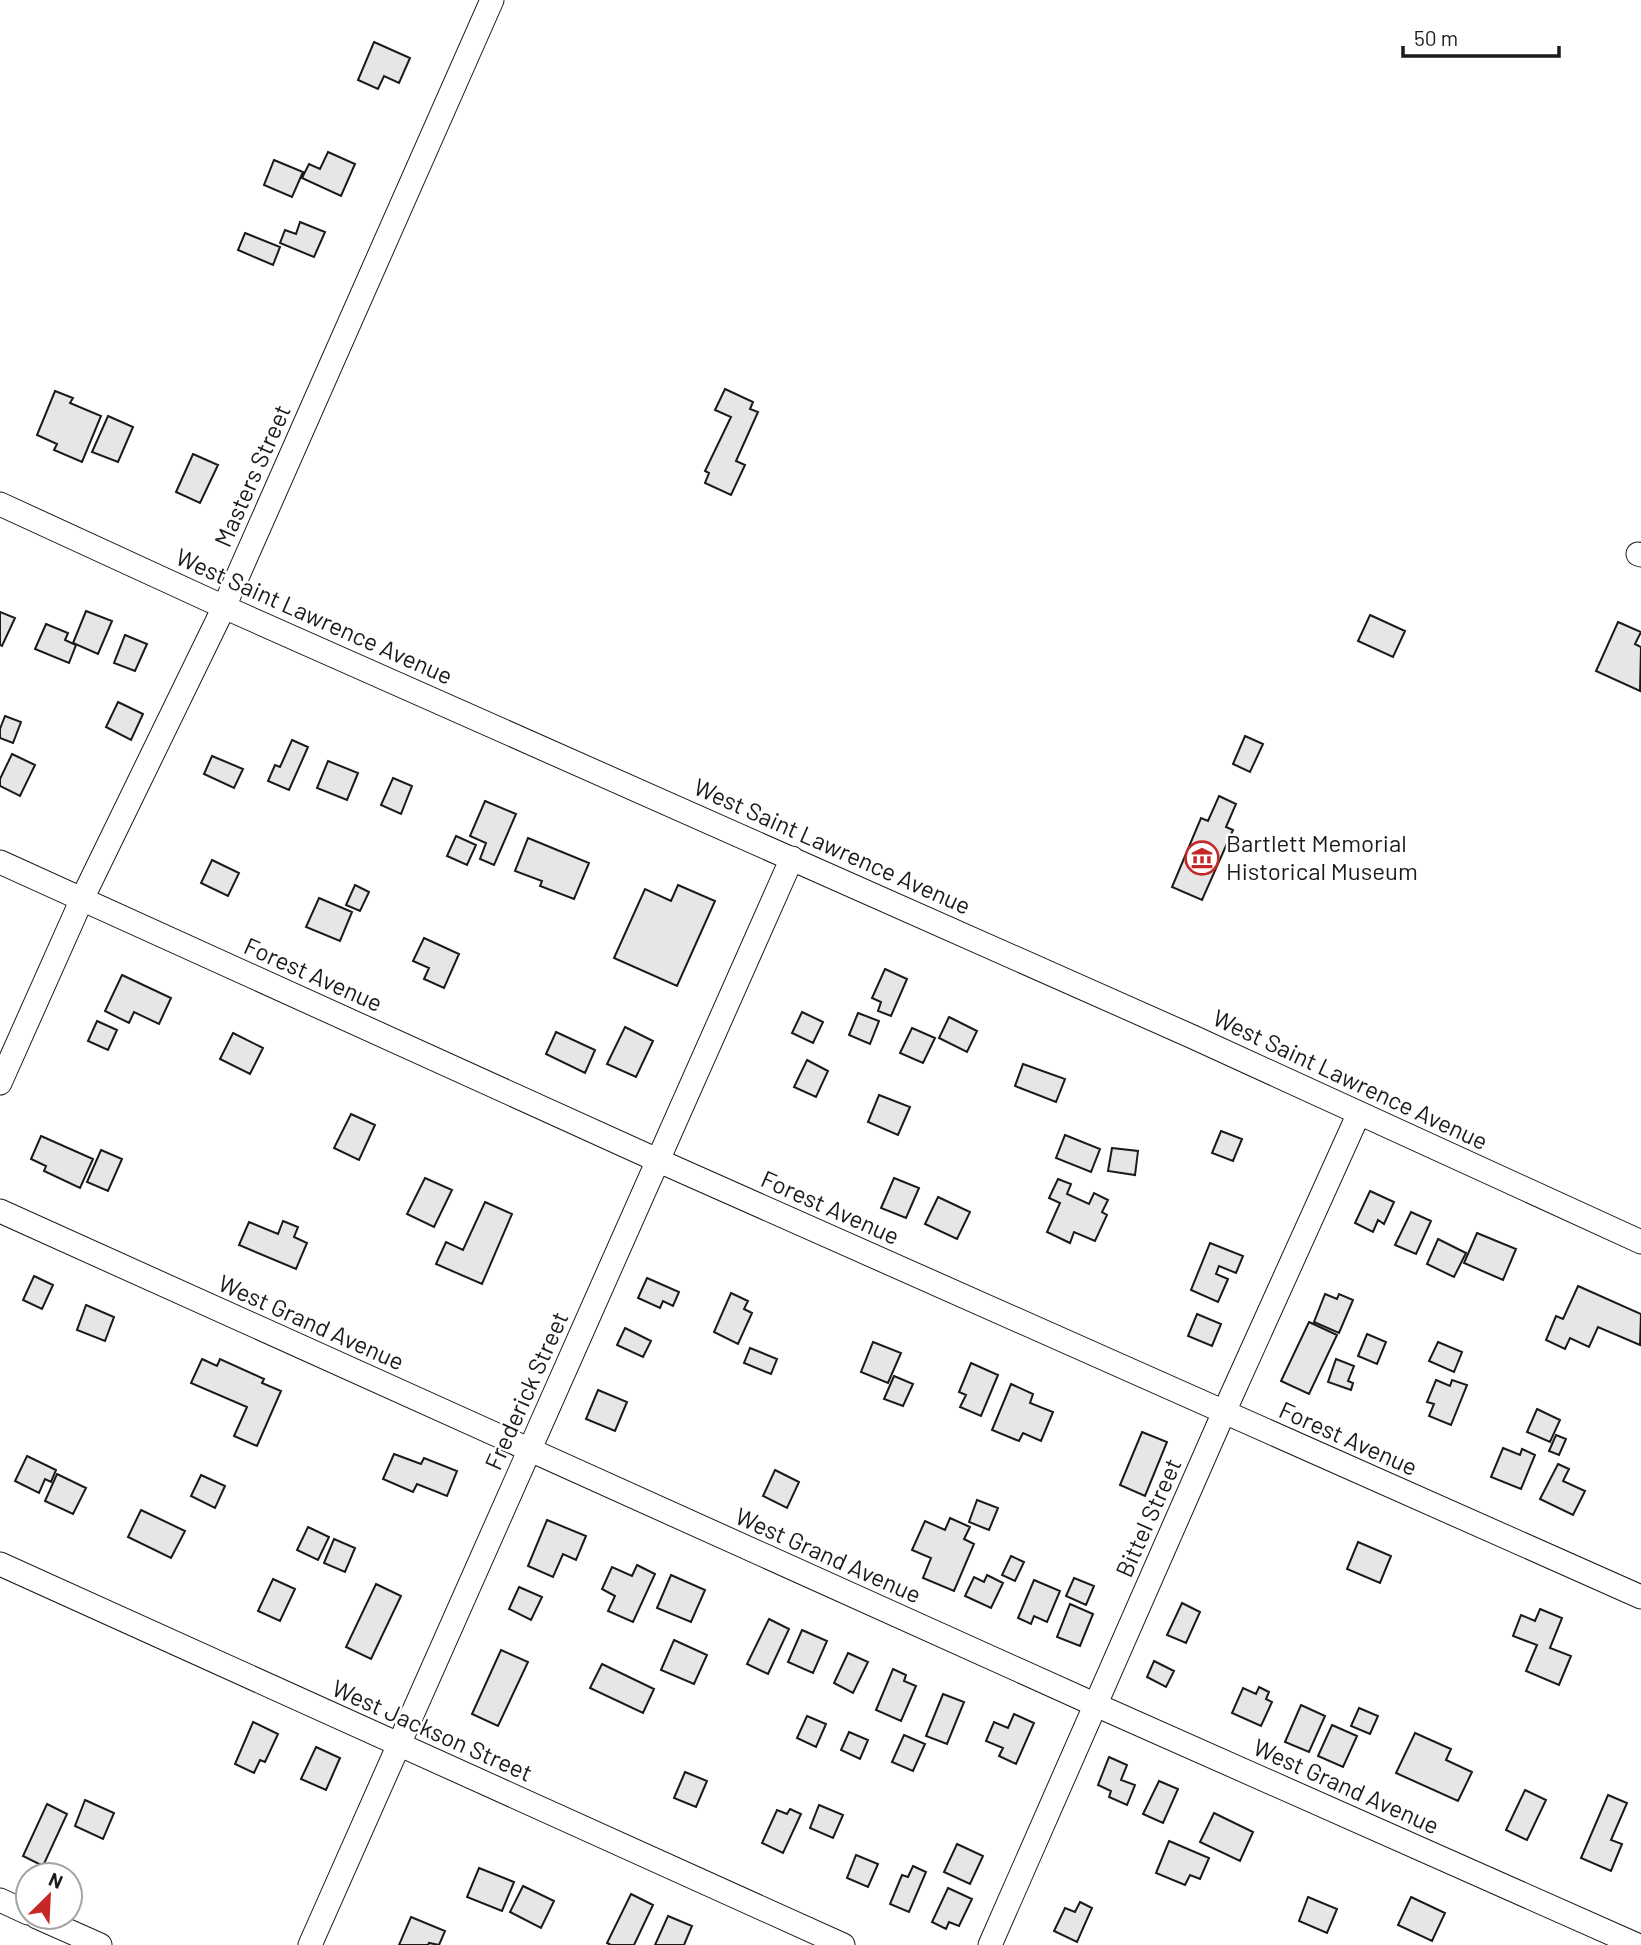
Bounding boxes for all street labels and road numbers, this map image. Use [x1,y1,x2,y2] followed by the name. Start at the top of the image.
[207,400,296,551] street label: Masters Street
[172,541,457,690] street label: West Saint Lawrence Avenue
[690,771,975,920] street label: West Saint Lawrence Avenue
[240,930,387,1017] street label: Forest Avenue
[1209,1002,1493,1155] street label: West Saint Lawrence Avenue
[757,1163,904,1250] street label: Forest Avenue
[214,1268,409,1376] street label: West Grand Avenue
[478,1307,574,1474] street label: Frederick Street
[1275,1394,1422,1481] street label: Forest Avenue
[1109,1454,1187,1581] street label: Bittel Street
[731,1501,926,1609] street label: West Grand Avenue
[328,1672,537,1787] street label: West Jackson Street
[1249,1732,1444,1840] street label: West Grand Avenue

